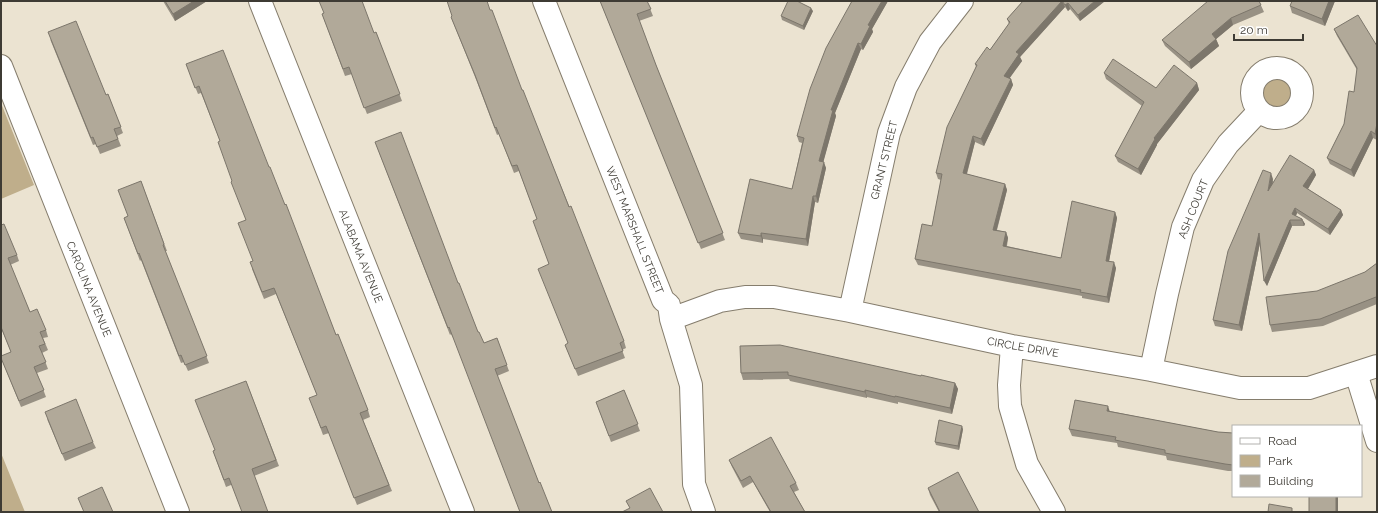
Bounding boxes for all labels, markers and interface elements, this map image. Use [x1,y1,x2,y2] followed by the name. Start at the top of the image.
[1234,16,1303,42] scale bar
[1240,23,1268,37] text: 20 m
[868,119,901,201] street label: GRANT STREET
[603,164,666,296] street label: WEST MARSHALL STREET
[1176,177,1211,241] street label: ASH COURT
[336,208,385,305] street label: ALABAMA AVENUE
[63,239,114,339] street label: CAROLINA AVENUE
[986,335,1060,360] street label: CIRCLE DRIVE
[1232,425,1362,497] legend
[1268,434,1297,448] text: Road
[1268,454,1293,468] text: Park
[1268,474,1314,488] text: Building

